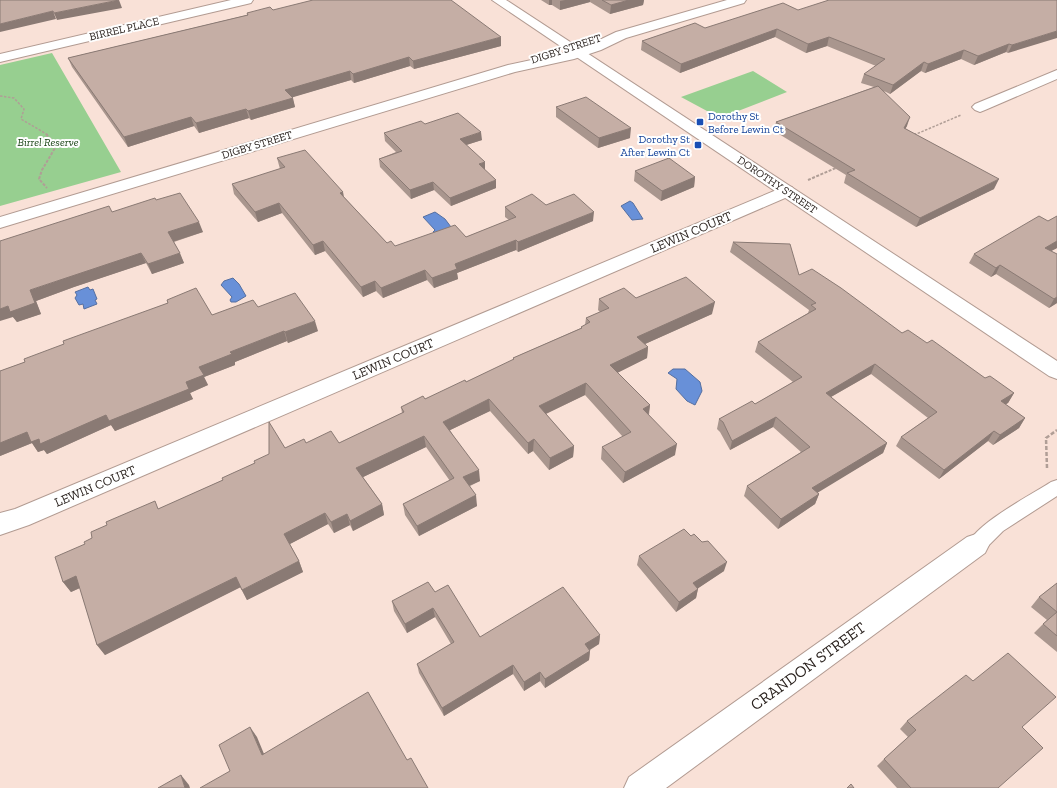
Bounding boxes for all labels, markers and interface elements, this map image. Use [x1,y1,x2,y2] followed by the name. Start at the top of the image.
[88,15,160,43] street label: BIRREL PLACE
[529,31,603,66] street label: DIGBY STREET
[708,110,785,136] place label: Dorothy St Before Lewin Ct
[695,117,705,127] marker: Dorothy St Before Lewin Ct
[220,128,294,162] street label: DIGBY STREET
[621,133,691,159] place label: Dorothy St After Lewin Ct
[18,136,79,149] park label: Birrel Reserve
[693,140,703,150] marker: Dorothy St After Lewin Ct
[735,153,820,217] street label: DOROTHY STREET
[648,208,734,256] street label: LEWIN COURT
[350,335,436,383] street label: LEWIN COURT
[52,462,138,510] street label: LEWIN COURT
[747,618,869,714] street label: CRANDON STREET

